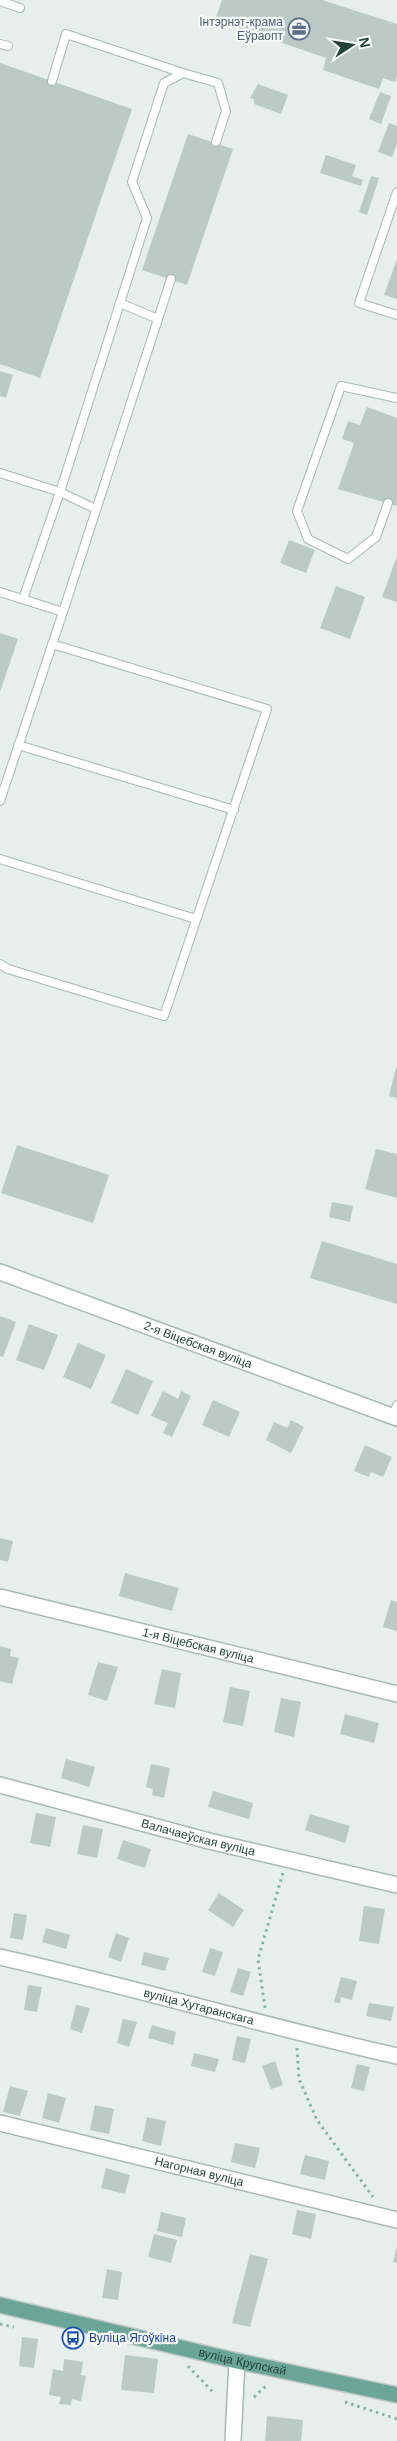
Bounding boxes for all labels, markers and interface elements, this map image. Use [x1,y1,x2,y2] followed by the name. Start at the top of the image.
[199,15,283,43] place label: Інтэрнэт-крама Еўраопт
[287,17,311,41] office icon: Інтэрнэт-крама Еўраопт
[327,20,377,70] north arrow
[356,36,374,49] text: N
[142,1319,254,1371] street label: 2-я Віцебская вуліца
[141,1625,256,1666] street label: 1-я Віцебская вуліца
[140,1816,257,1859] street label: Валачаеўская вуліца
[142,1986,256,2028] street label: вуліца Хутаранскага
[153,2154,245,2189] street label: Нагорная вуліца
[61,2326,85,2350] bus stop icon: Вуліца Ягоўкіна
[89,2331,176,2345] place label: Вуліца Ягоўкіна
[197,2345,288,2378] street label: вуліца Крупскай

